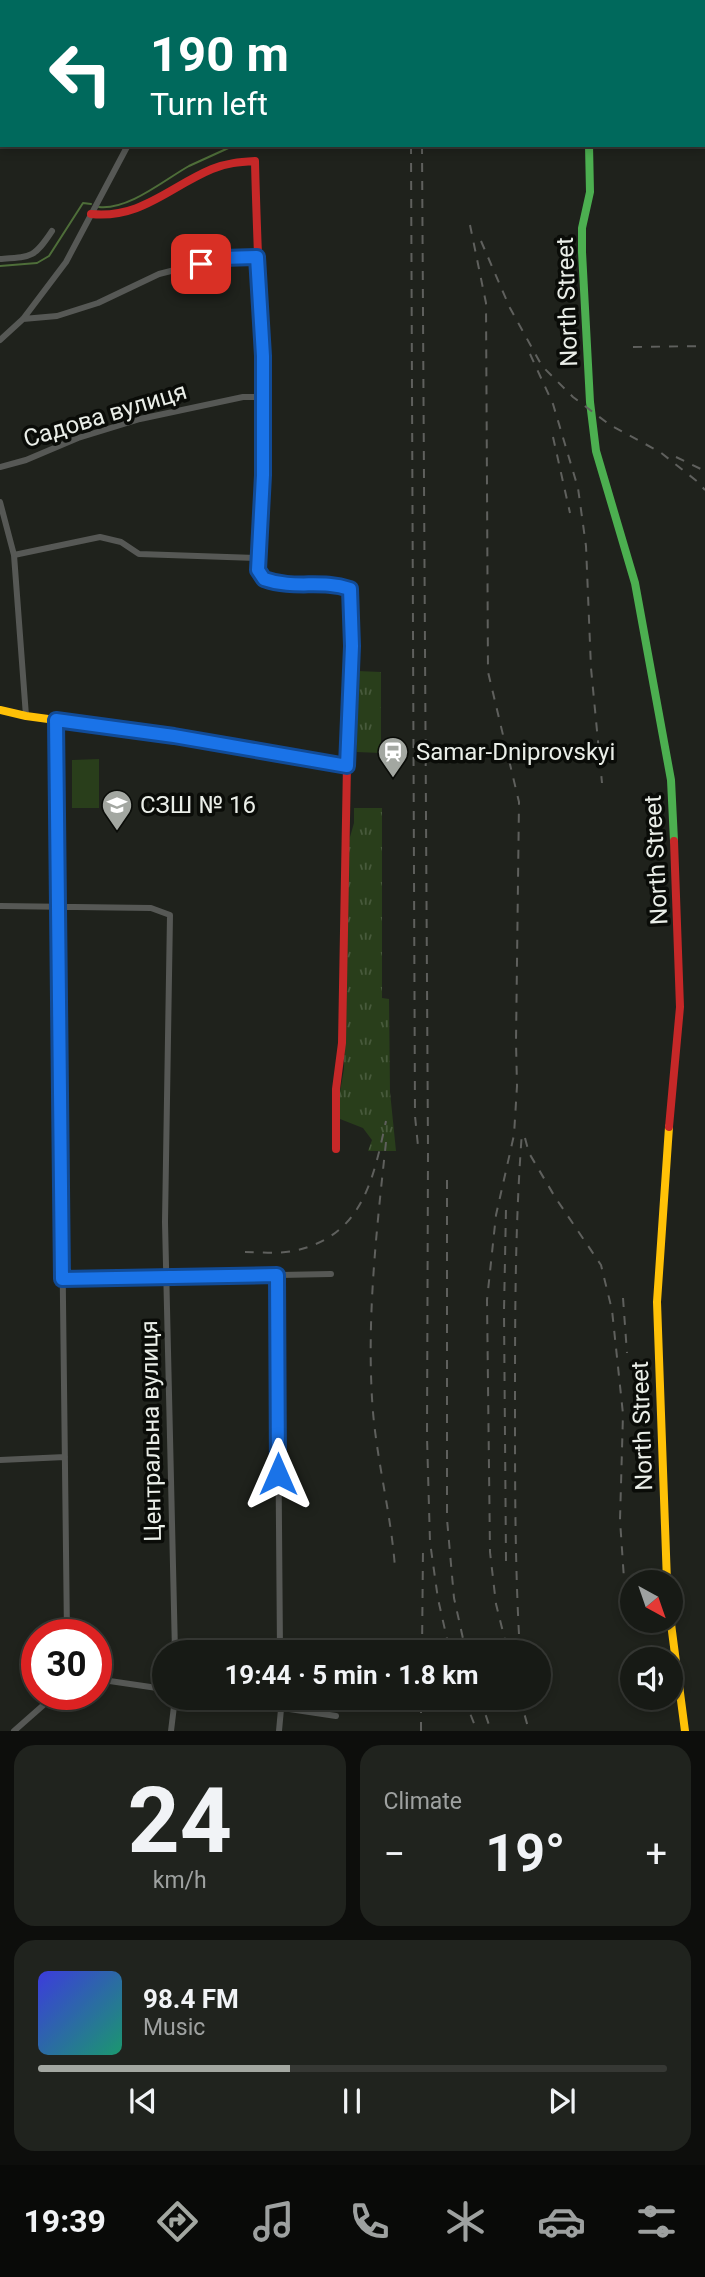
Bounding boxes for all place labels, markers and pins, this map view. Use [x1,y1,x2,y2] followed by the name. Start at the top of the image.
[171,234,231,294] pin
[376,735,410,779] station icon: Samar-Dniprovskyi
[416,738,615,766] place label: Samar-Dniprovskyi
[100,788,134,832] school or university icon: СЗШ № 16
[140,791,256,819] place label: СЗШ № 16

